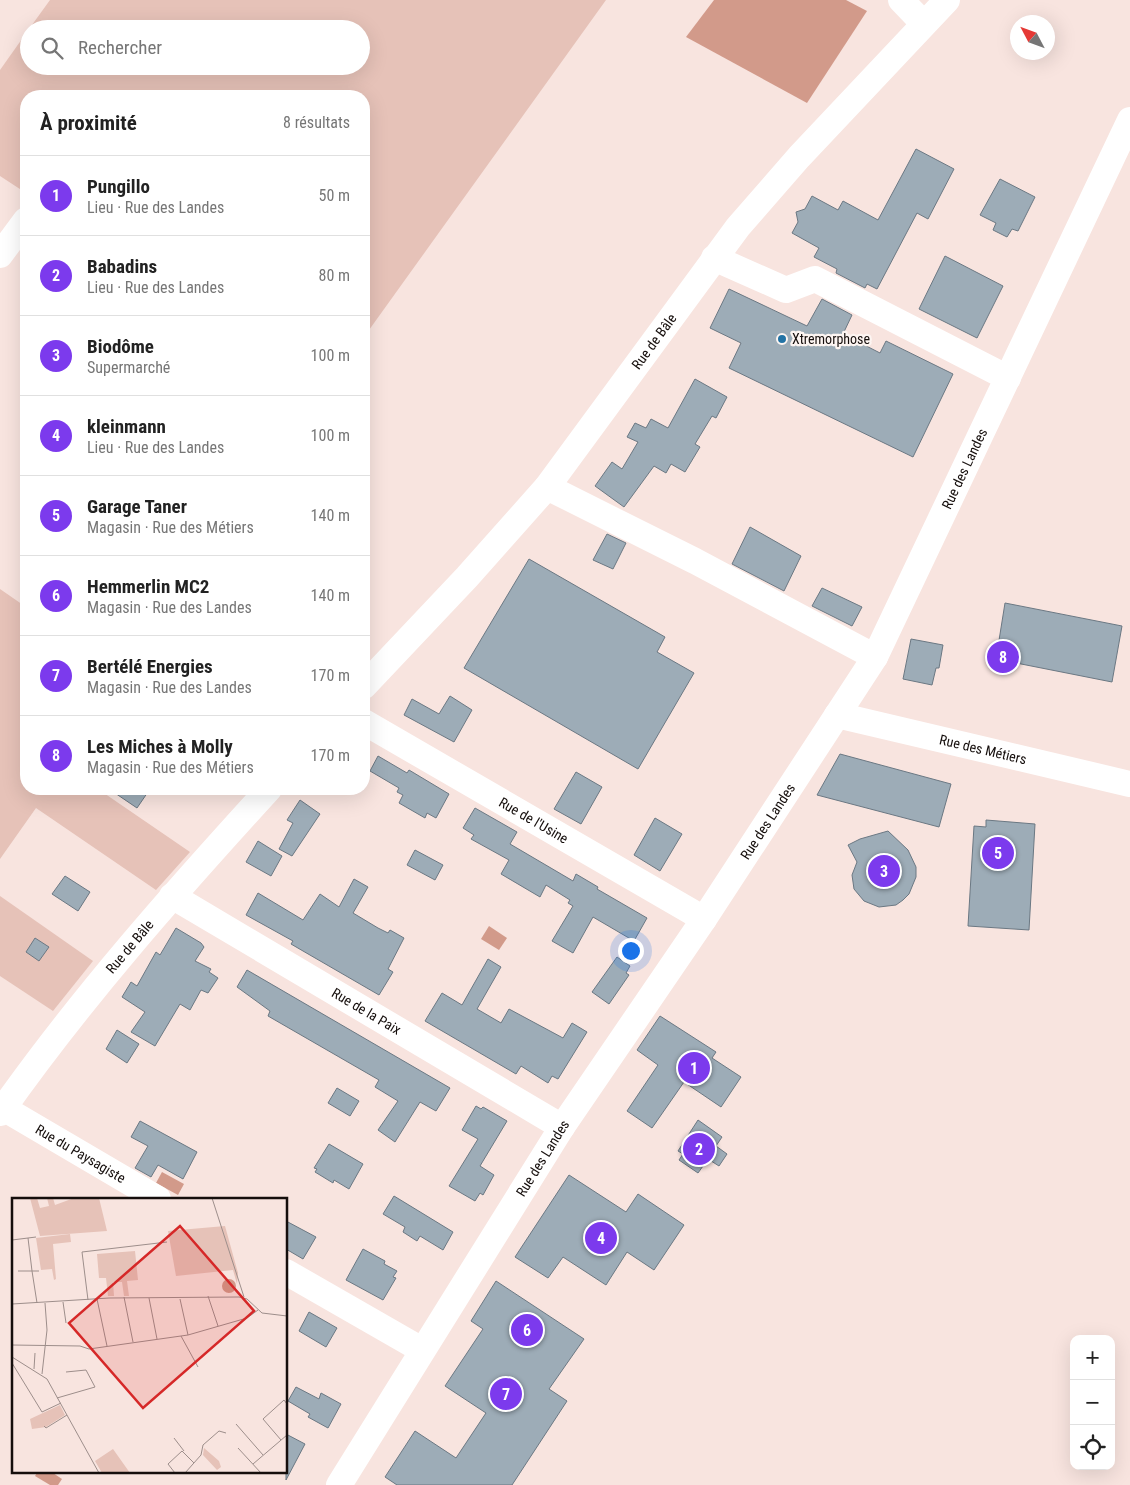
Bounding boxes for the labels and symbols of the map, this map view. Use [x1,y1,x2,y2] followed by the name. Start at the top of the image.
[1010,15,1055,60] north arrow
[628,310,680,372] street label: Rue de Bâle
[792,331,870,347] place label: Xtremorphose
[776,333,788,345] marker: Xtremorphose
[939,426,990,511] street label: Rue des Landes
[987,638,1019,676] pin: 8
[938,731,1028,767] street label: Rue des Métiers
[737,781,798,862] street label: Rue des Landes
[496,794,571,847] street label: Rue de l'Usine
[982,834,1014,872] pin: 5
[868,852,900,890] pin: 3
[103,916,157,977] street label: Rue de Bâle
[618,938,644,964] your location
[329,984,404,1038] street label: Rue de la Paix
[678,1049,710,1087] pin: 1
[513,1117,572,1199] street label: Rue des Landes
[33,1121,129,1186] street label: Rue du Paysagiste
[683,1130,715,1168] pin: 2
[12,1198,288,1472] inset map
[585,1219,617,1257] pin: 4
[511,1311,543,1349] pin: 6
[490,1375,522,1413] pin: 7

